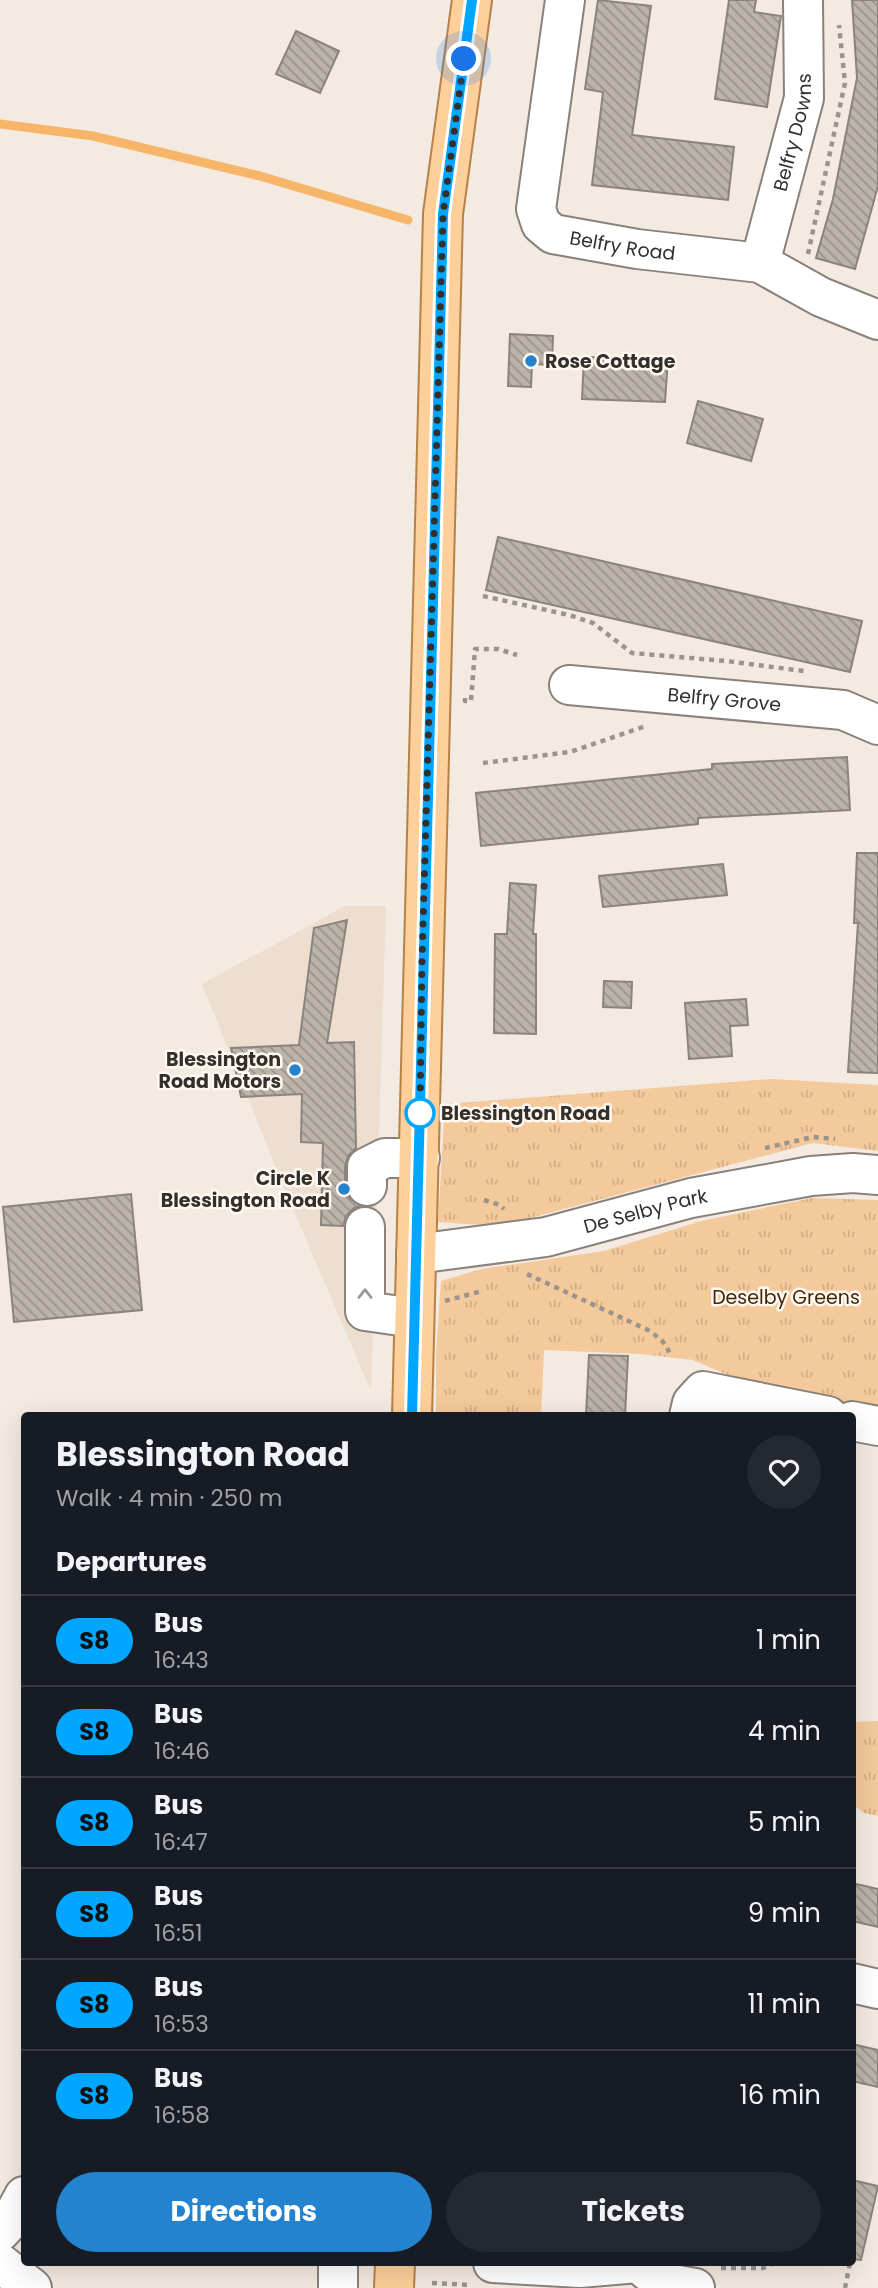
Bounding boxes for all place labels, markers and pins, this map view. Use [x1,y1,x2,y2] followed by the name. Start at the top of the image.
[545,348,676,375] place label: Rose Cottage
[523,353,539,369] marker: Rose Cottage
[159,1046,281,1095] place label: Blessington Road Motors
[287,1062,303,1078] marker: Blessington Road Motors
[405,1098,435,1128] marker: Blessington Road
[441,1100,610,1127] place label: Blessington Road
[161,1165,330,1214] place label: Circle K Blessington Road
[336,1181,352,1197] marker: Circle K Blessington Road

